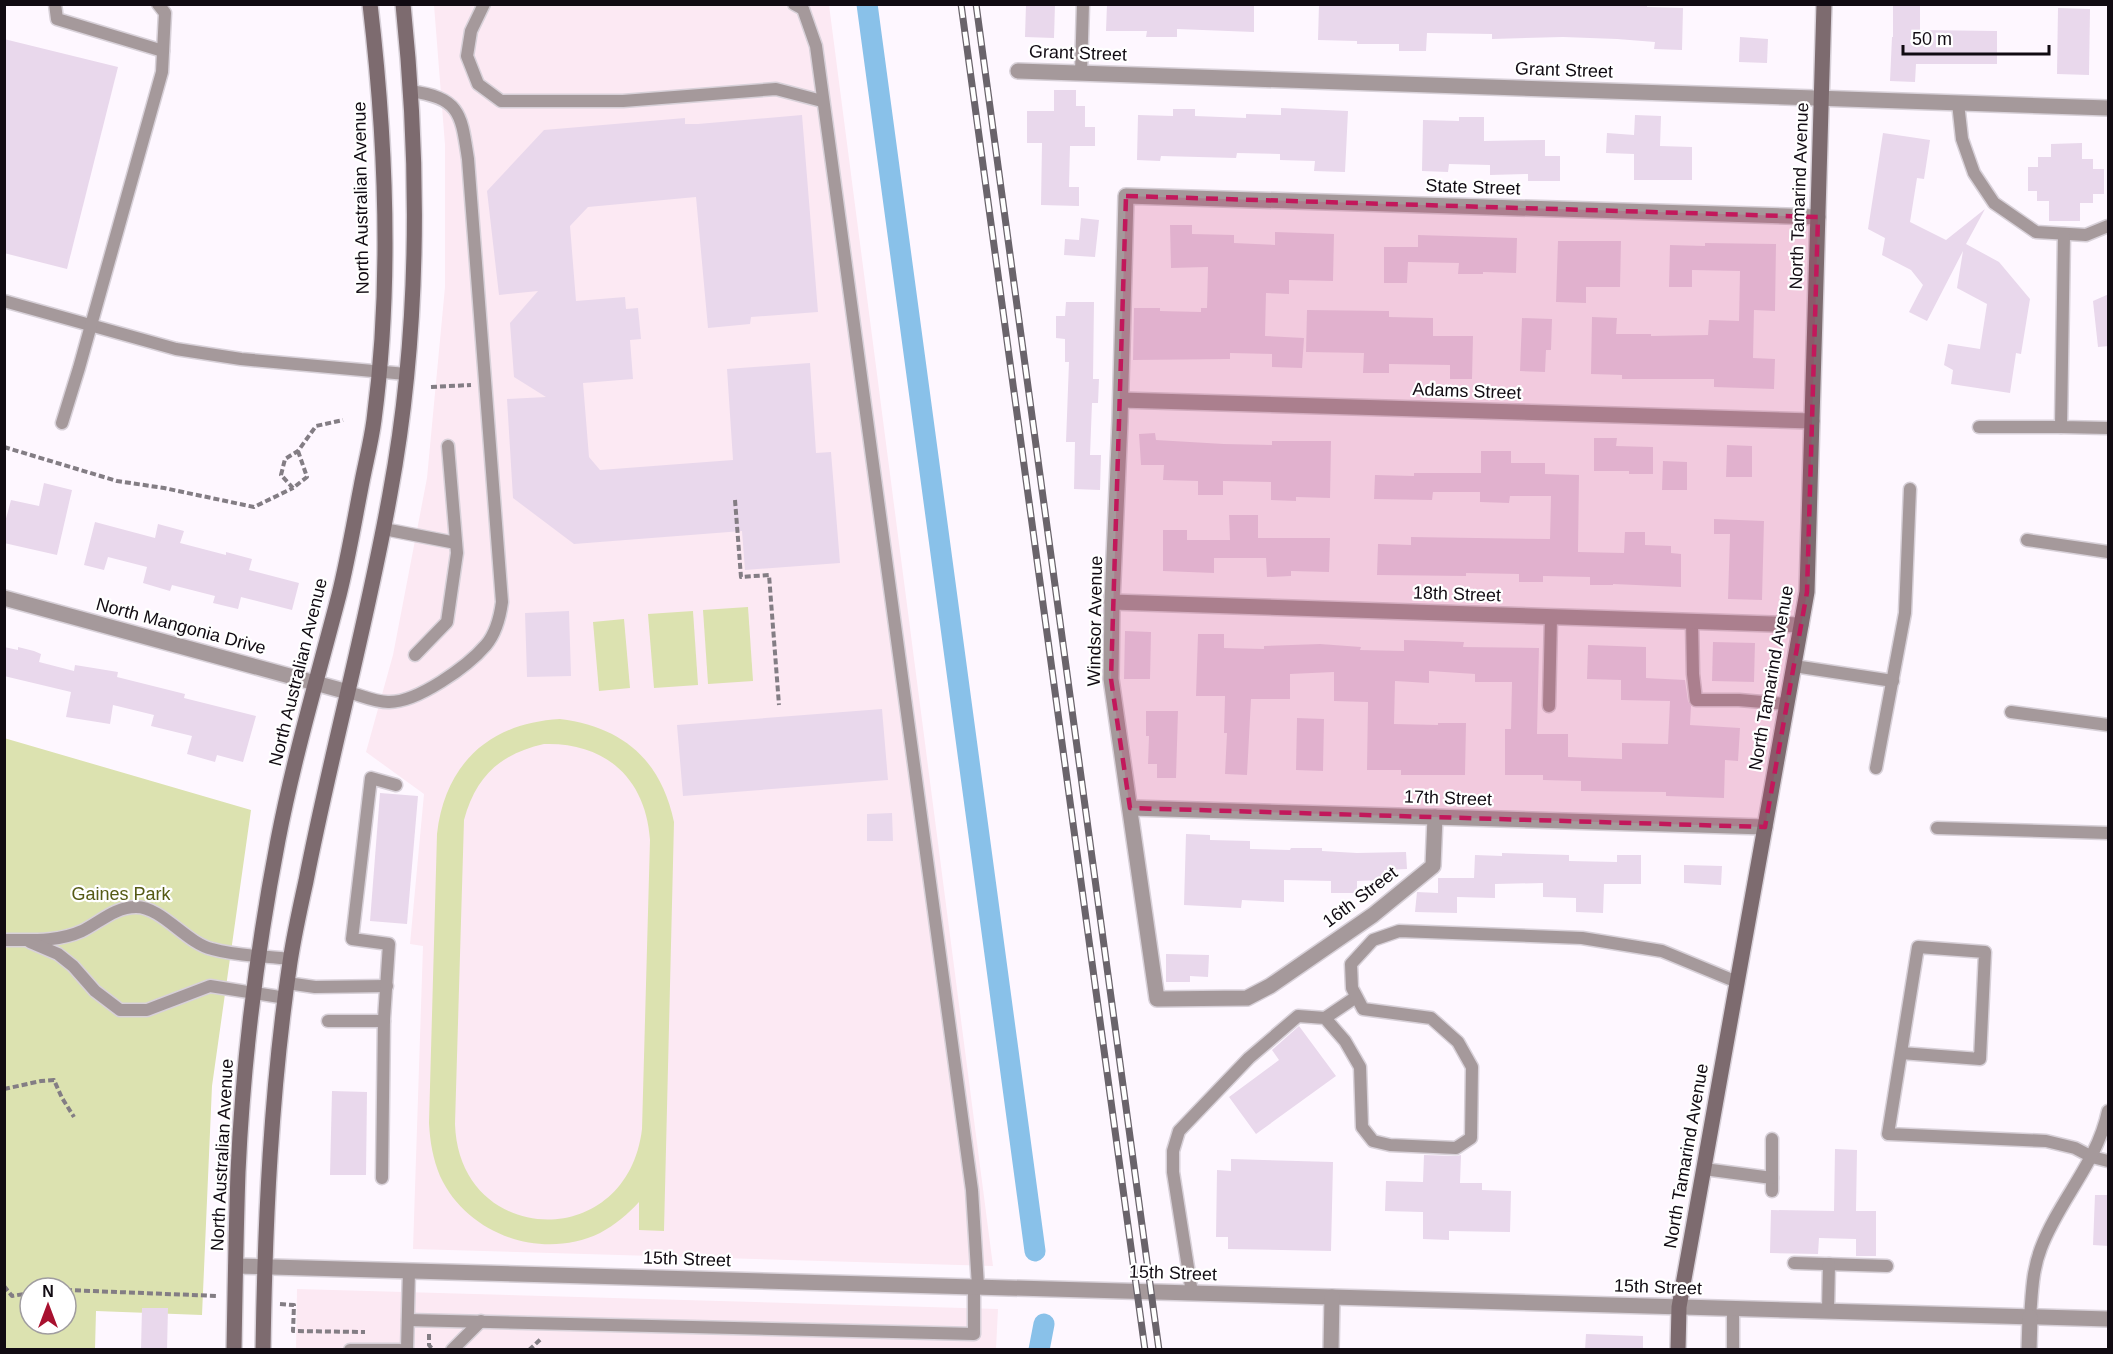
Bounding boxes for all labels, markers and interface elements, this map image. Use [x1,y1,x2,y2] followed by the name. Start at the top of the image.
[1903,18,2048,56] scale bar
[1912,29,1952,49] text: 50 m
[1029,41,1127,65] street label: Grant Street
[1515,58,1613,82] street label: Grant Street
[349,101,373,295] street label: North Australian Avenue
[1786,102,1812,290] street label: North Tamarind Avenue
[1425,175,1521,199] street label: State Street
[1412,379,1522,403] street label: Adams Street
[1084,555,1106,687] street label: Windsor Avenue
[265,576,331,768] street label: North Australian Avenue
[1413,582,1501,606] street label: 18th Street
[1745,584,1797,772] street label: North Tamarind Avenue
[94,594,268,658] street label: North Mangonia Drive
[1404,786,1492,810] street label: 17th Street
[1319,863,1401,931] street label: 16th Street
[71,884,172,904] park label: Gaines Park
[207,1058,237,1252] street label: North Australian Avenue
[1660,1062,1712,1250] street label: North Tamarind Avenue
[643,1247,731,1271] street label: 15th Street
[1129,1261,1217,1285] street label: 15th Street
[1614,1275,1702,1299] street label: 15th Street
[18,1276,78,1336] north arrow
[42,1283,54,1300] text: N

